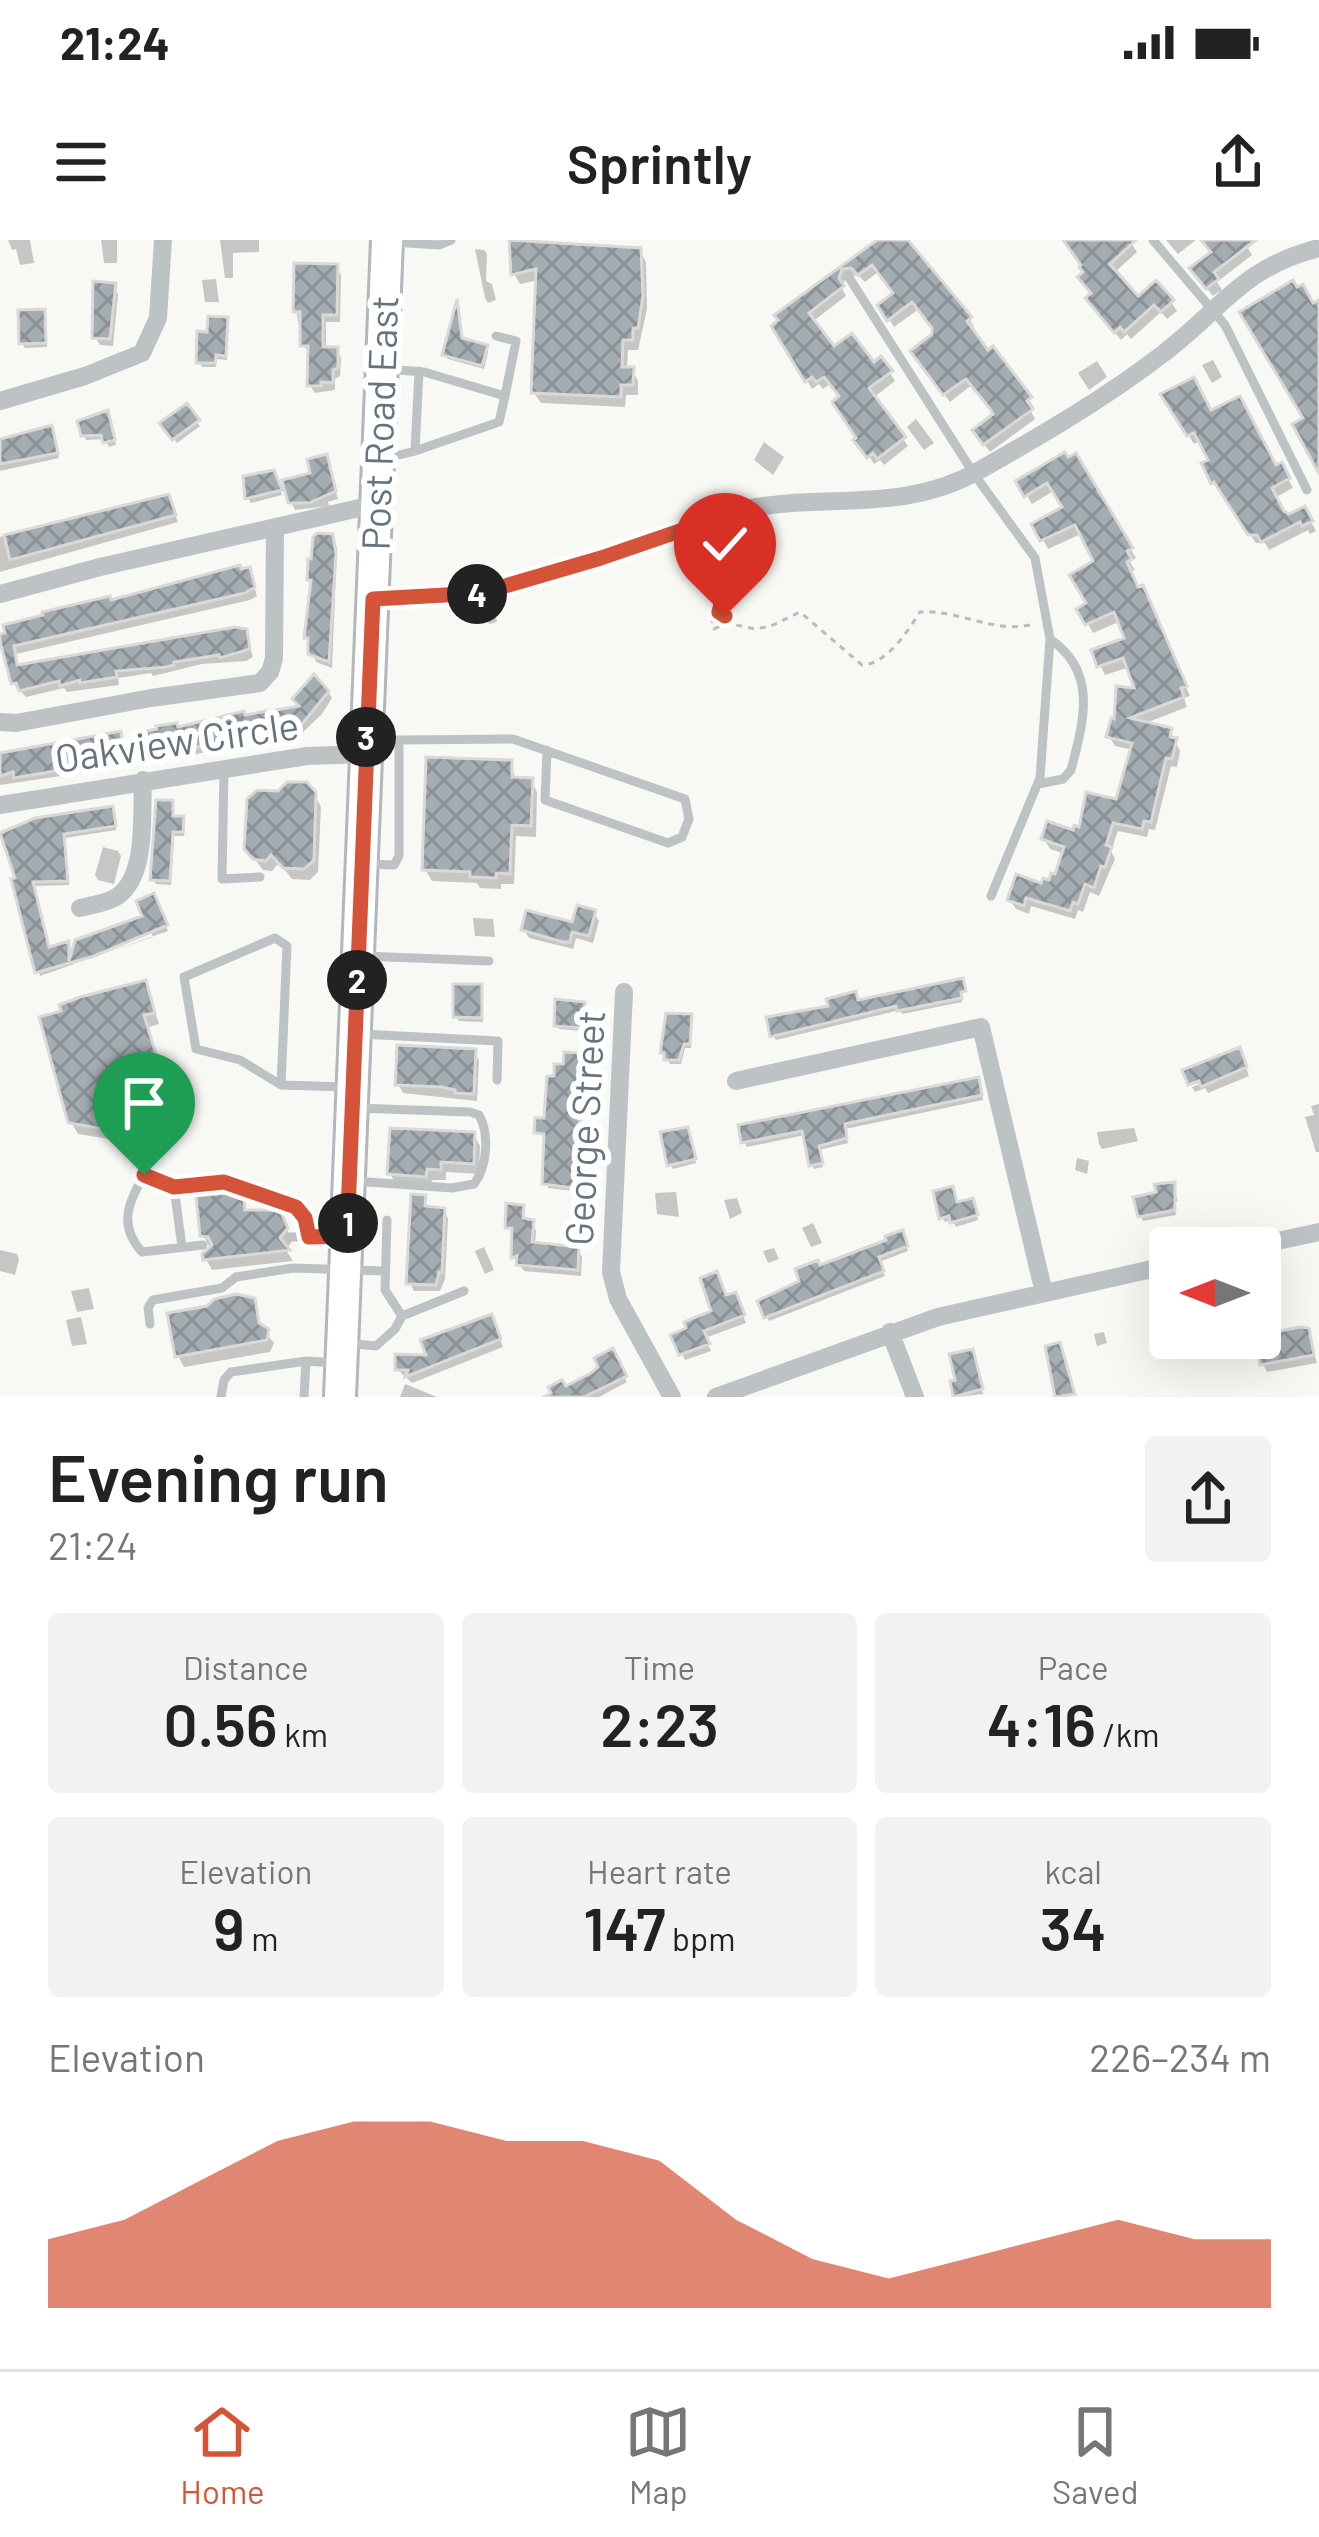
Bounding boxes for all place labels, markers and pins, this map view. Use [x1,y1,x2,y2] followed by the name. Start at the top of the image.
[674,493,776,616] pin
[447,564,507,624] pin: 4
[336,707,396,767] pin: 3
[327,950,387,1010] pin: 2
[93,1052,195,1175] pin
[318,1193,378,1253] pin: 1

